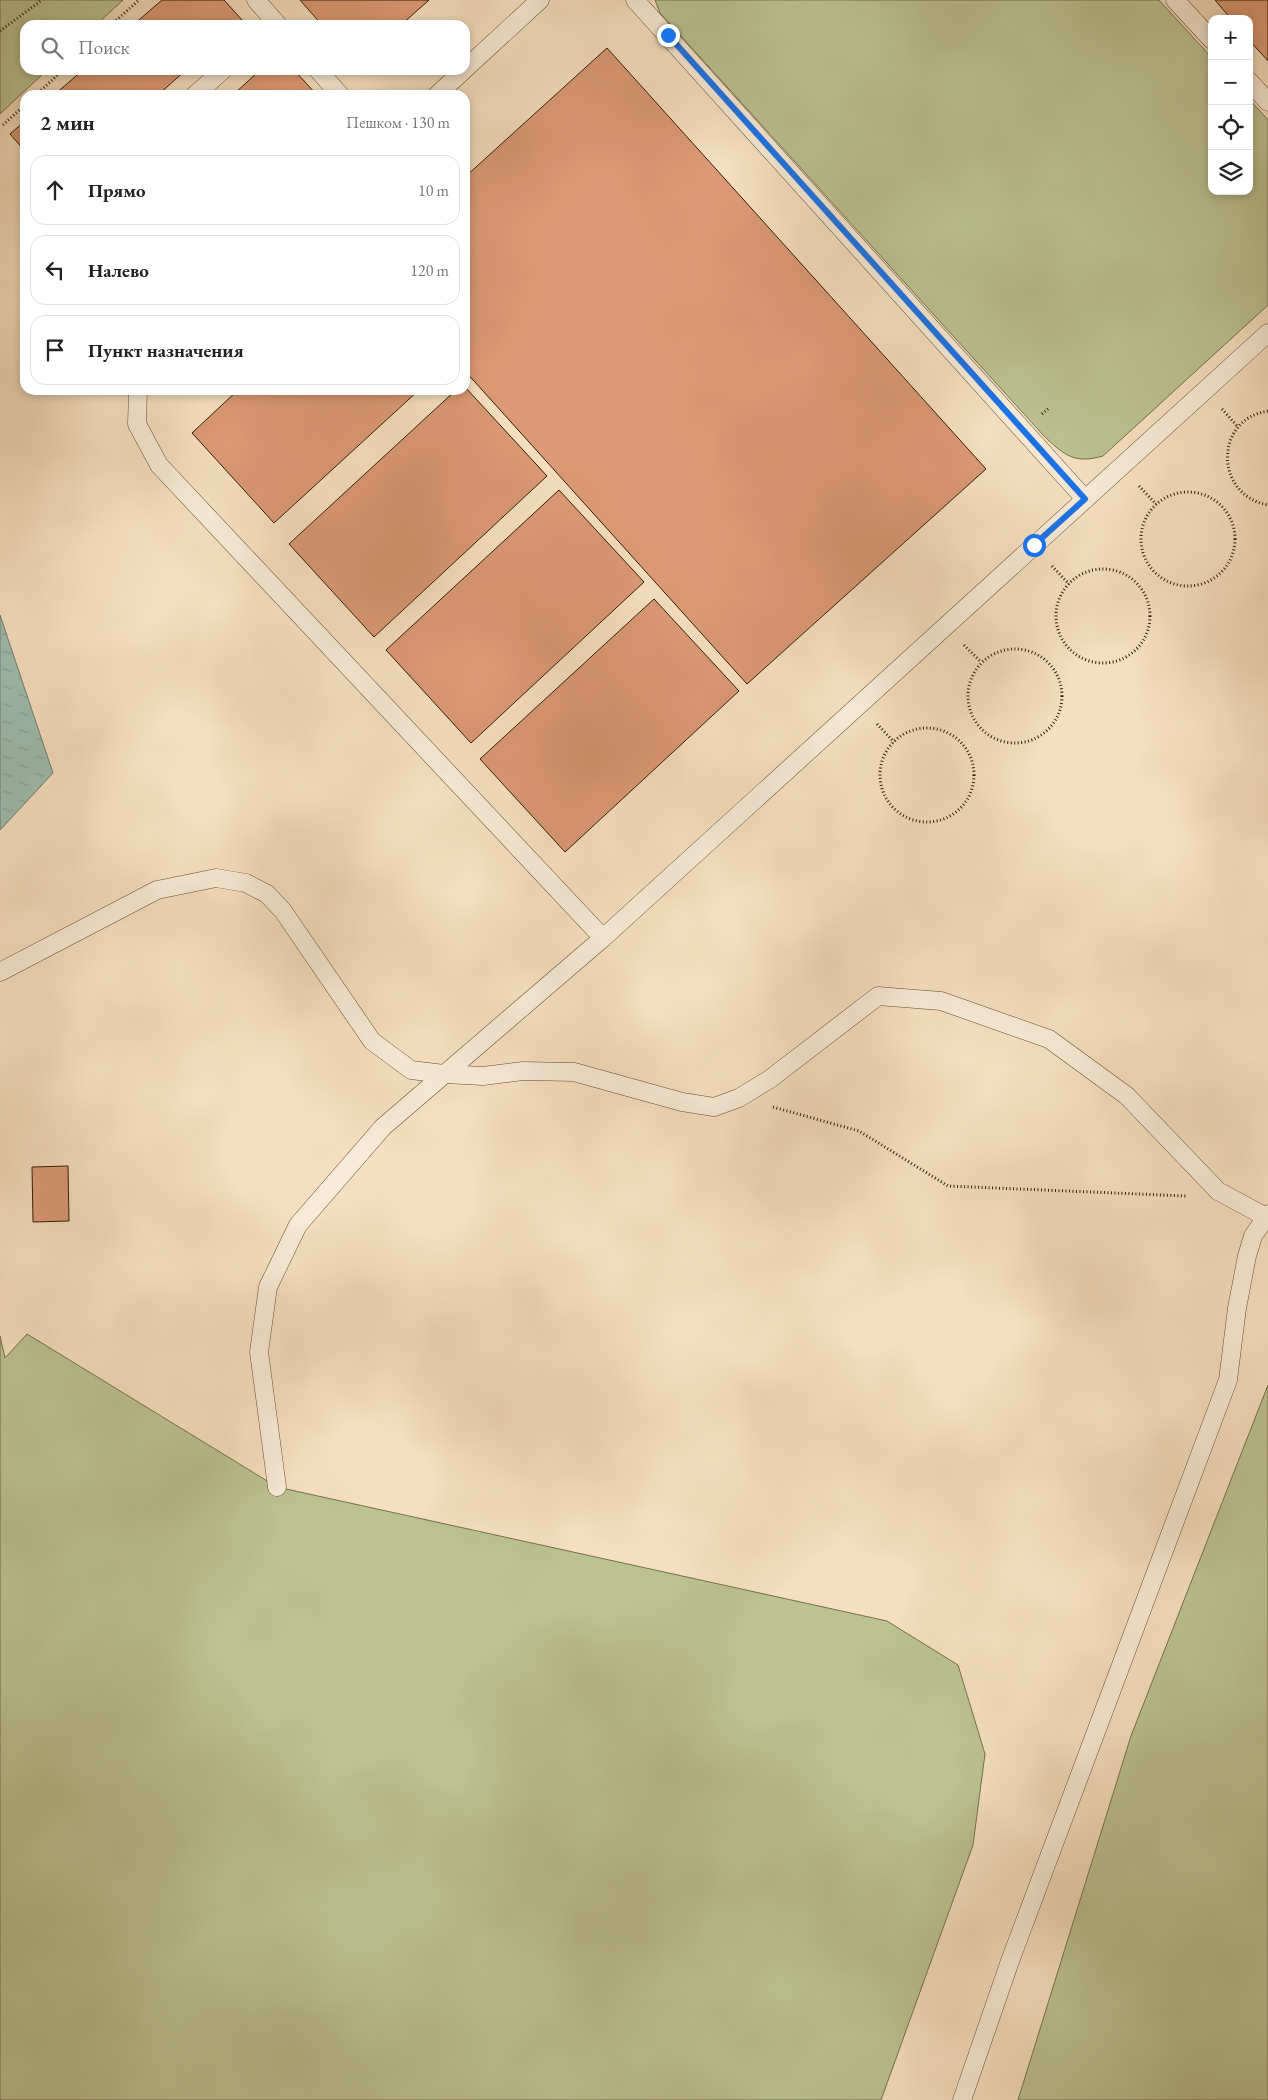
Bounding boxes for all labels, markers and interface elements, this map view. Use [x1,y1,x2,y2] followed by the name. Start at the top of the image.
[1208,15,1253,195] map controls
[1208,15,1253,60] button: +
[20,20,470,75] search box
[657,24,680,47] route end
[38,34,66,62] icon: search
[78,35,130,60] text: Поиск
[1208,60,1253,105] button: −
[1208,105,1253,150] button: locate
[40,109,95,136] text: 2 мин
[346,112,450,133] text: Пешком · 130 m
[1208,150,1253,195] button: layers
[41,176,69,204] icon: ahead
[88,178,146,203] text: Прямо
[418,180,449,201] text: 10 m
[41,256,69,284] icon: left
[88,258,149,283] text: Налево
[410,260,449,281] text: 120 m
[41,336,69,364] icon: arrive
[88,338,244,363] text: Пункт назначения
[1023,534,1046,557] route start

